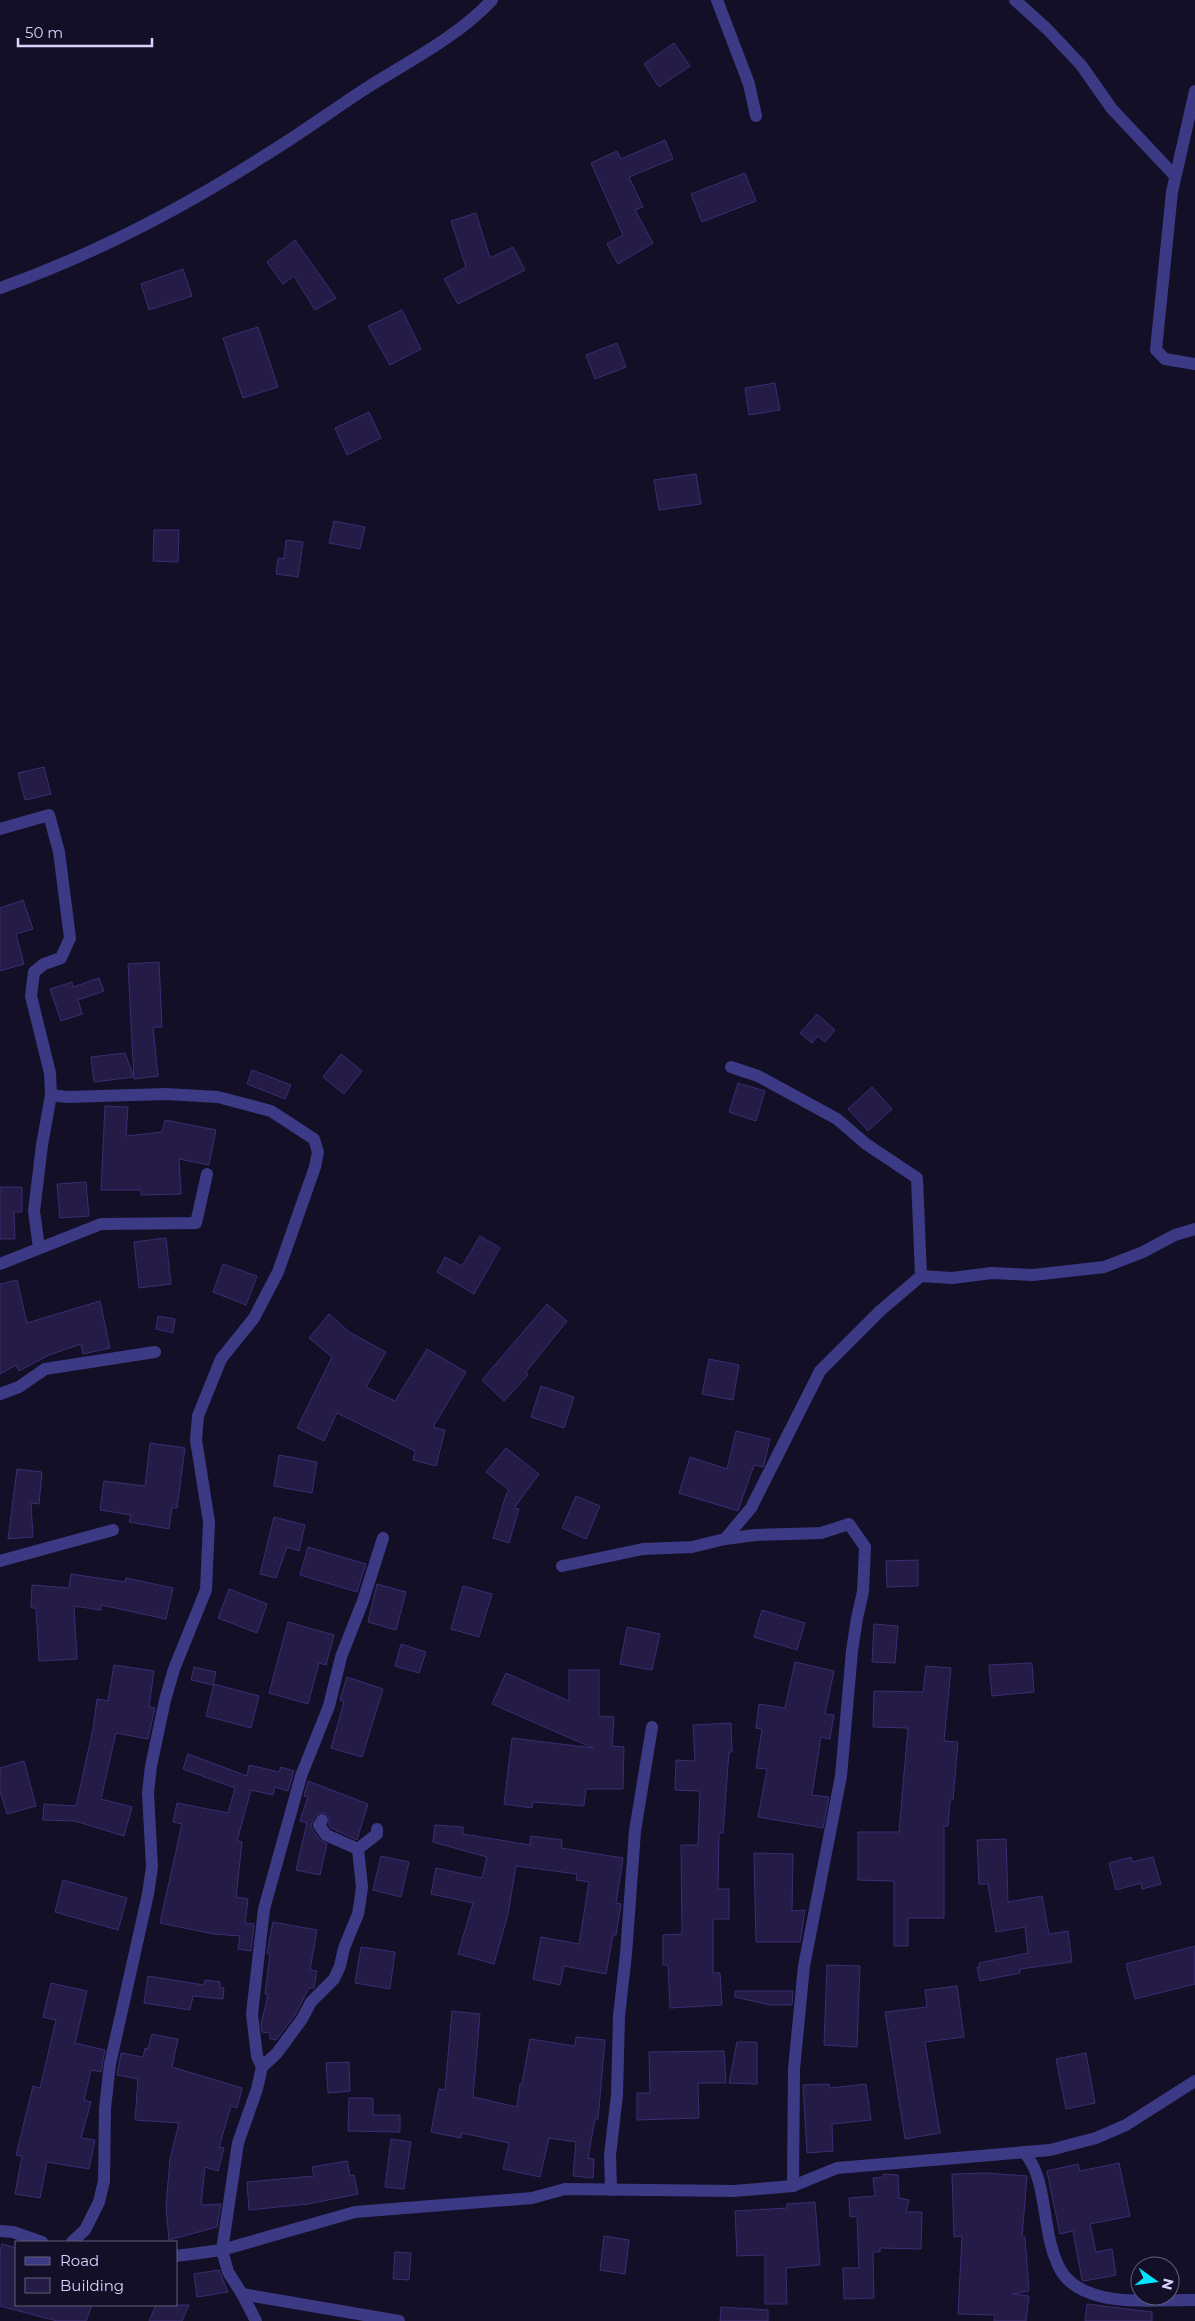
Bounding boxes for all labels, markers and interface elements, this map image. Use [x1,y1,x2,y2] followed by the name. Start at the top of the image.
[18,15,151,47] scale bar
[25,23,63,42] text: 50 m
[15,2241,178,2306] legend
[60,2251,99,2270] text: Road
[1130,2256,1180,2306] north arrow
[60,2276,124,2295] text: Building
[1158,2276,1178,2292] text: N

